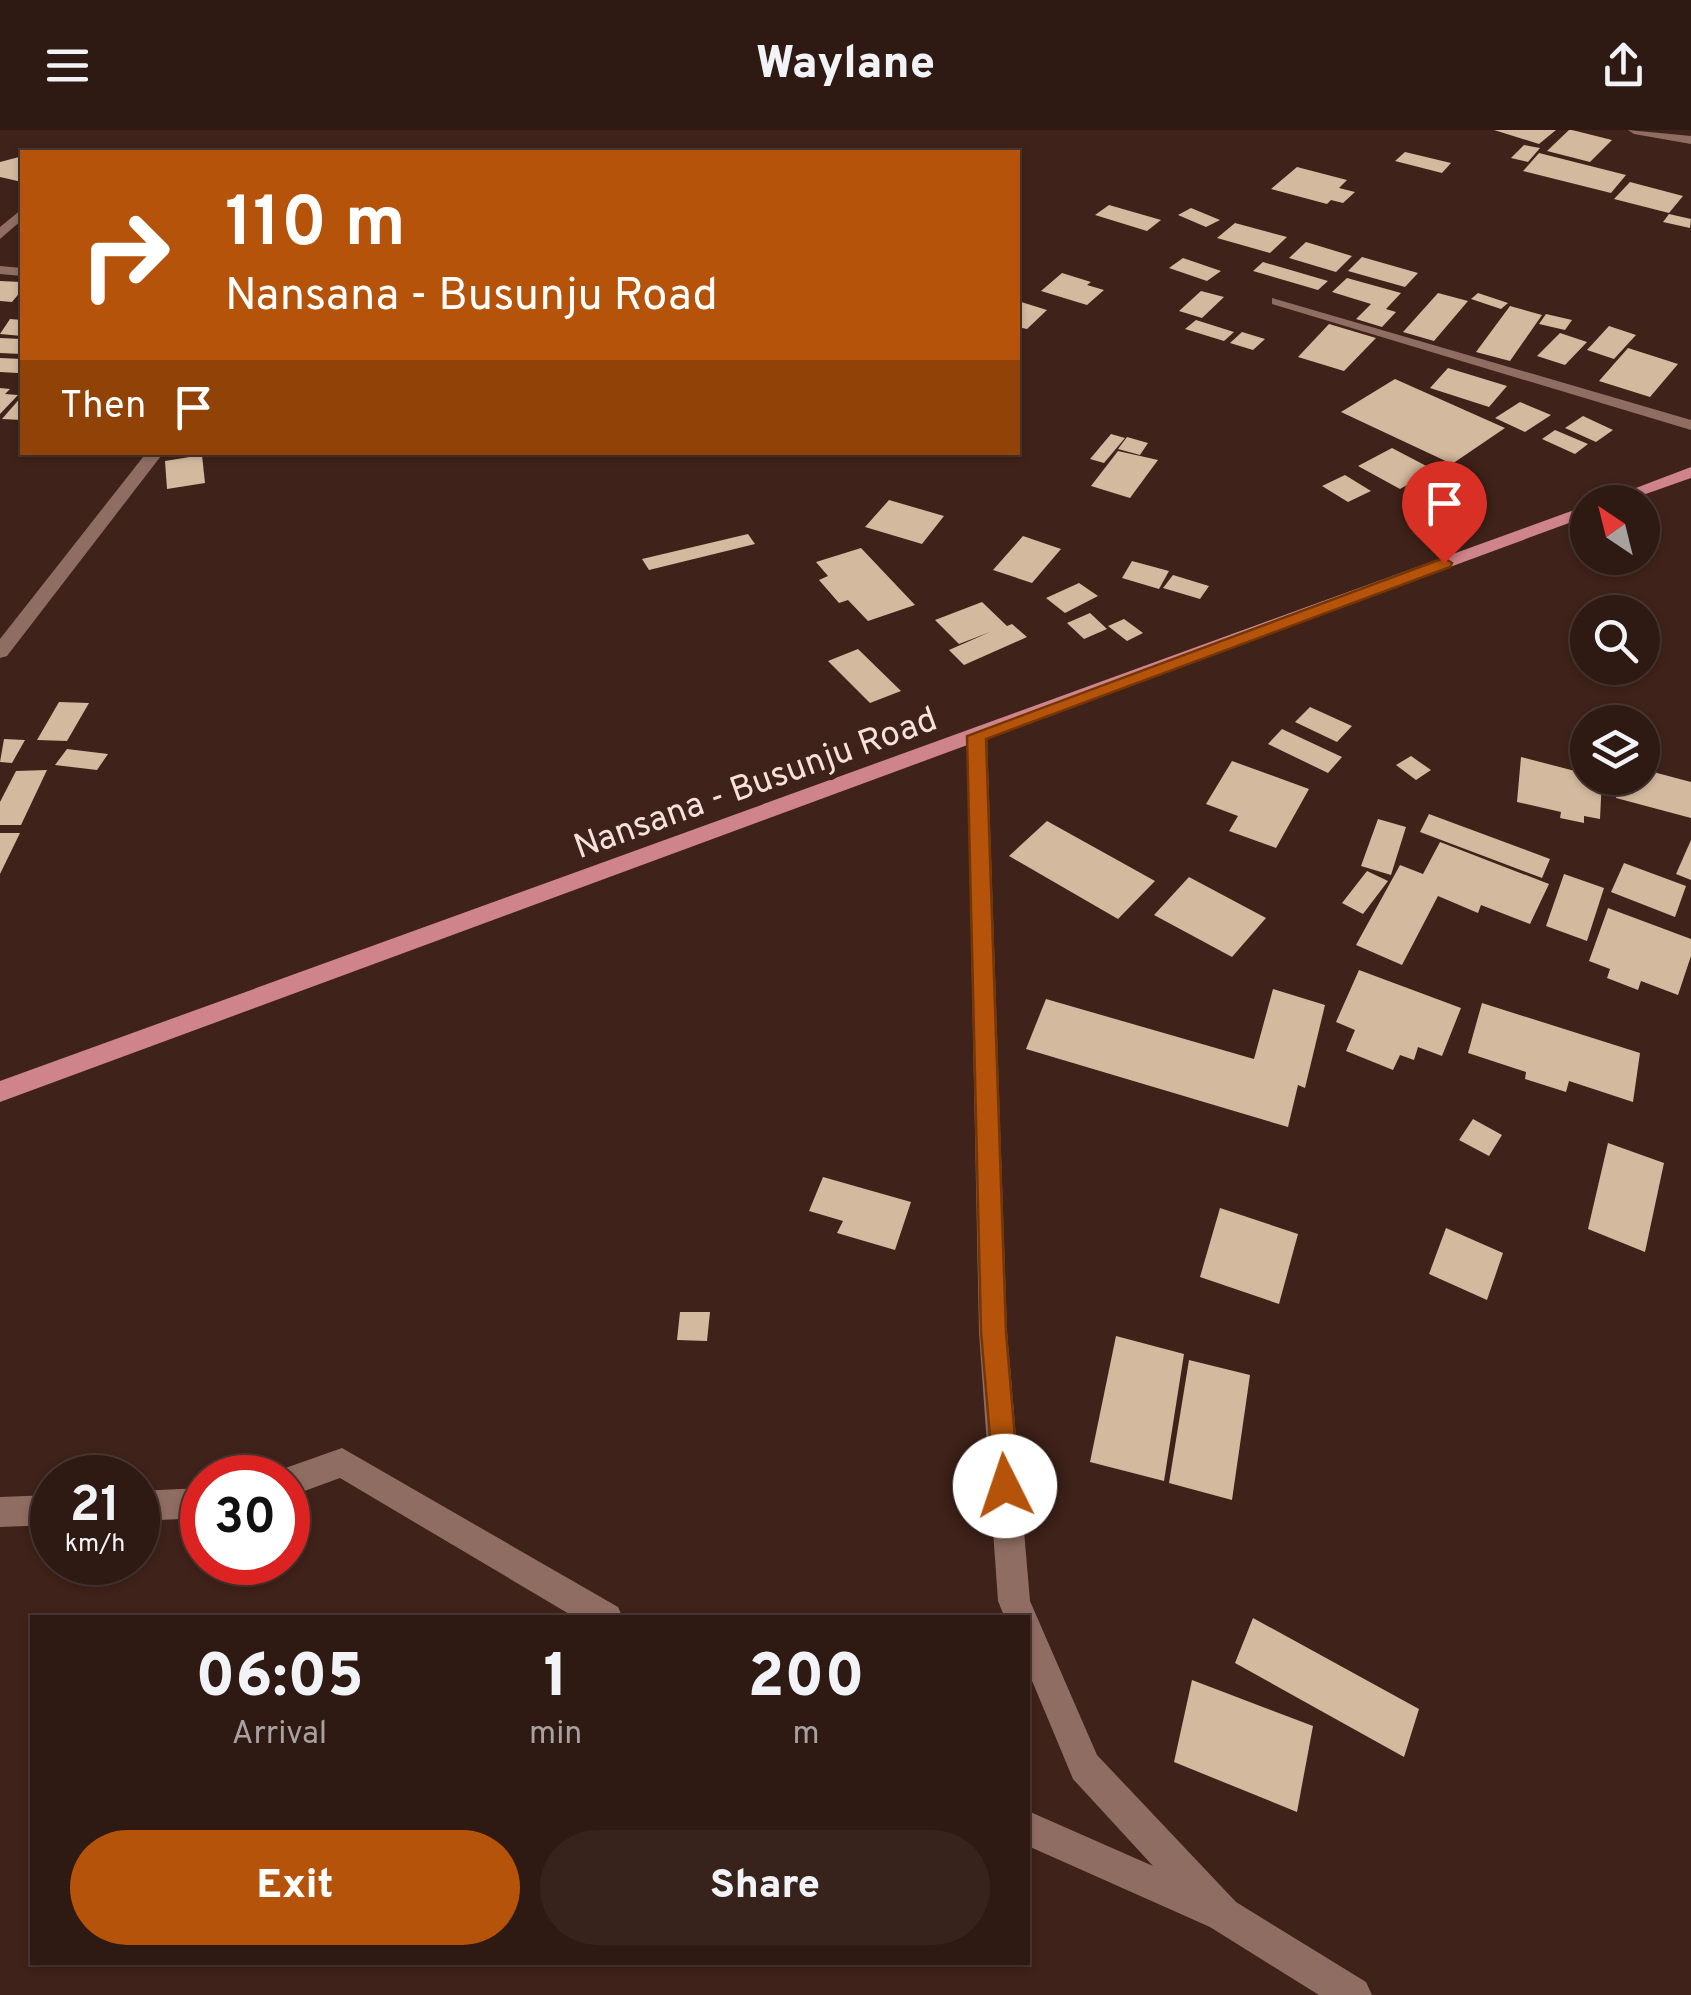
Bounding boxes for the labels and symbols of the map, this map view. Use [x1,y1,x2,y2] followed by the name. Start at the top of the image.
[1402,461,1487,564] pin
[1570,485,1660,575] north arrow
[568,699,944,871] street label: Nansana - Busunju Road
[953,1434,1057,1538] position arrow
[180,1455,310,1585] speed limit sign: 30

